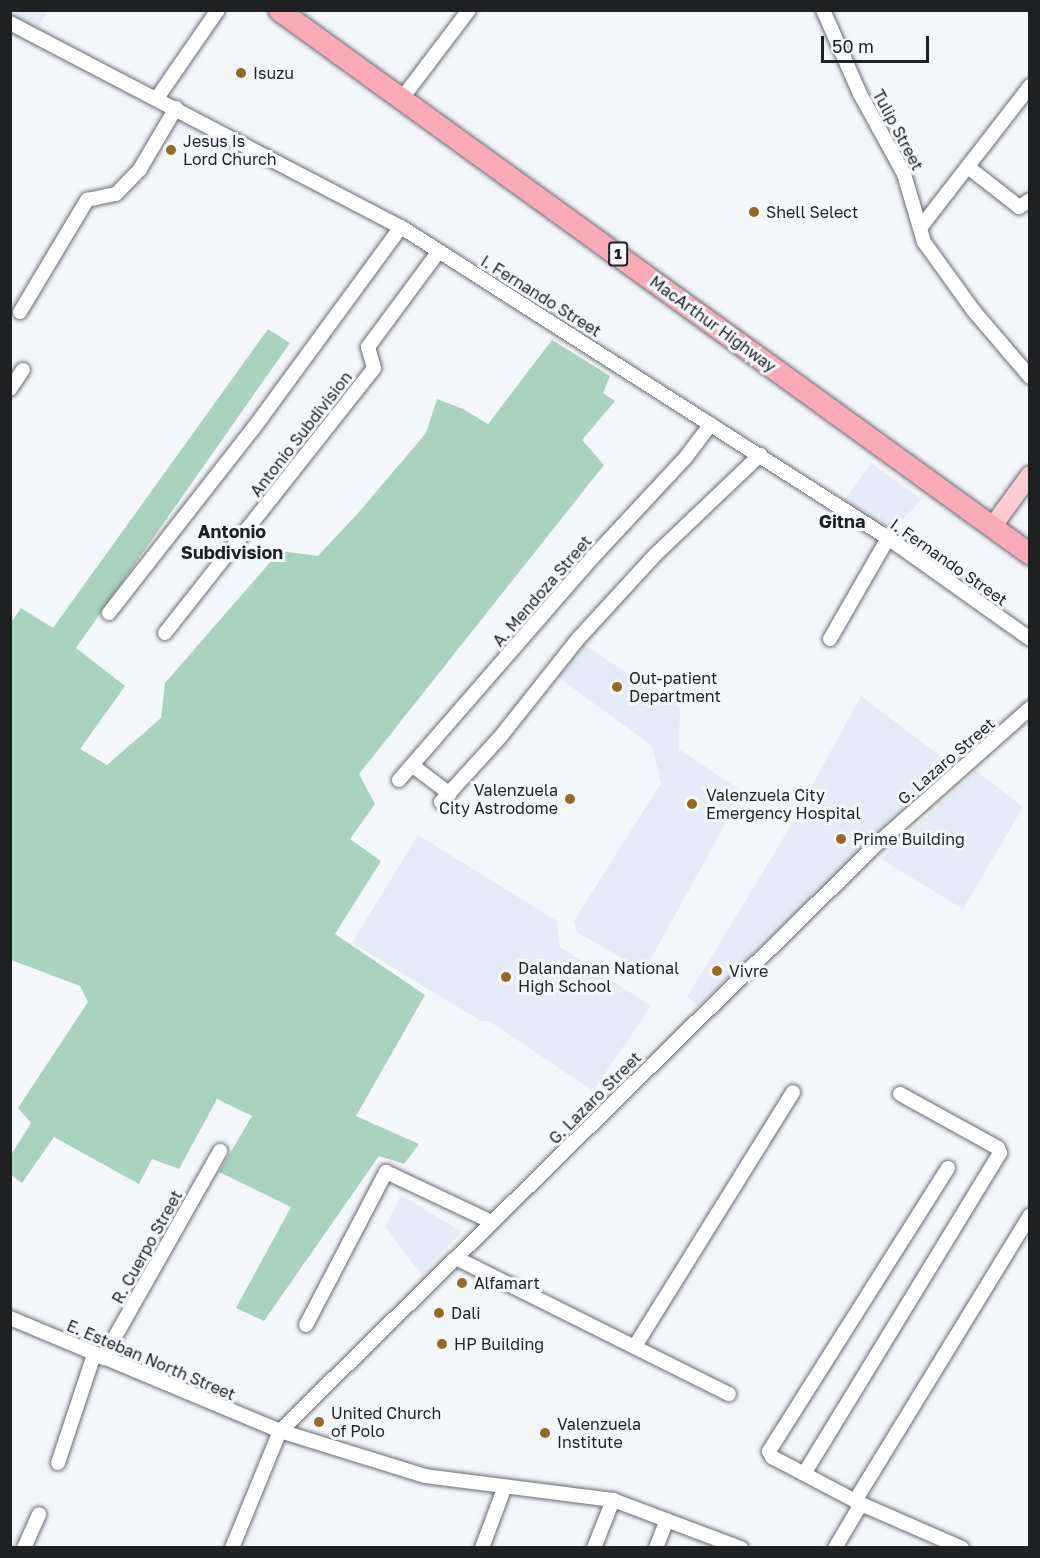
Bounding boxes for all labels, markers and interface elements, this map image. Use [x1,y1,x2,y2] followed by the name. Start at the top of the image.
[824,24,932,62] scale bar
[832,35,874,57] text: 50 m
[253,63,294,83] place label: Isuzu
[234,66,248,80] marker: Isuzu
[869,86,927,174] street label: Tulip Street
[183,131,277,169] place label: Jesus Is Lord Church
[164,143,178,157] marker: Jesus Is Lord Church
[766,202,858,222] place label: Shell Select
[747,205,761,219] marker: Shell Select
[608,242,628,266] road number: 1
[477,251,605,341] street label: I. Fernando Street
[646,272,780,376] street label: MacArthur Highway
[246,368,356,500] street label: Antonio Subdivision
[819,510,865,532] district label: Gitna
[887,514,1011,610] street label: I. Fernando Street
[181,521,283,564] district label: Antonio Subdivision
[489,532,595,650] street label: A. Mendoza Street
[629,668,721,706] place label: Out-patient Department
[610,680,624,694] marker: Out-patient Department
[894,714,998,808] street label: G. Lazaro Street
[439,780,558,818] place label: Valenzuela City Astrodome
[706,785,861,823] place label: Valenzuela City Emergency Hospital
[563,792,577,806] marker: Valenzuela City Astrodome
[683,795,701,813] marker: Valenzuela City Emergency Hospital
[853,829,965,849] place label: Prime Building
[834,832,848,846] marker: Prime Building
[518,958,679,996] place label: Dalandanan National High School
[729,961,768,981] place label: Vivre
[710,964,724,978] marker: Vivre
[499,970,513,984] marker: Dalandanan National High School
[545,1048,645,1148] street label: G. Lazaro Street
[108,1187,186,1307] street label: R. Cuerpo Street
[474,1273,540,1293] place label: Alfamart
[455,1276,469,1290] marker: Alfamart
[451,1303,481,1323] place label: Dali
[432,1306,446,1320] marker: Dali
[64,1316,238,1404] street label: E. Esteban North Street
[454,1334,544,1354] place label: HP Building
[435,1337,449,1351] marker: HP Building
[331,1403,441,1441] place label: United Church of Polo
[557,1414,641,1452] place label: Valenzuela Institute
[312,1415,326,1429] marker: United Church of Polo
[538,1426,552,1440] marker: Valenzuela Institute

